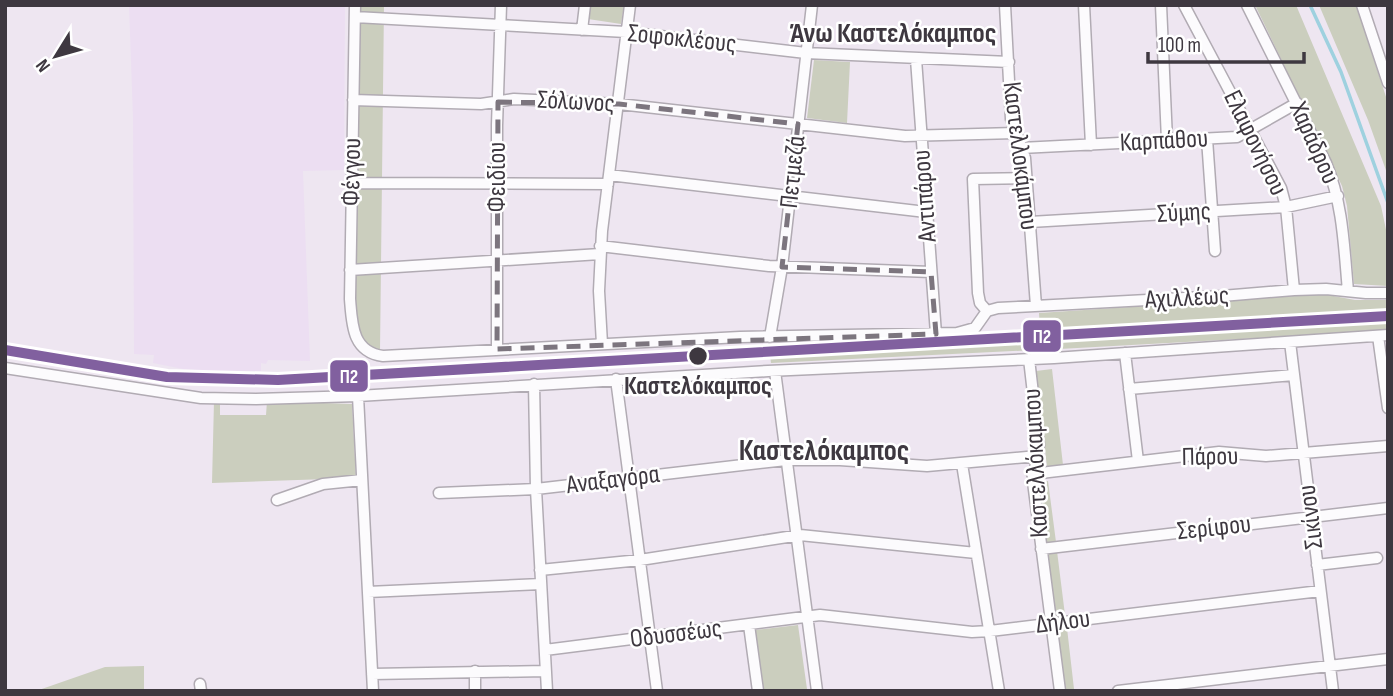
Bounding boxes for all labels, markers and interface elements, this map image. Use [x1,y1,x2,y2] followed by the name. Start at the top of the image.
[790,17,996,50] district label: Άνω Καστελόκαμπος
[626,18,738,60] street label: Σοφοκλέους
[21,21,91,91] north arrow
[1148,21,1304,65] scale bar
[1158,33,1201,58] text: 100 m
[31,54,56,76] text: N
[996,80,1044,232] street label: Καστελλοκάμπου
[537,84,615,120] street label: Σόλωνος
[1216,85,1294,201] street label: Ελαφονήσου
[1282,96,1346,189] street label: Χαράδρου
[1119,123,1209,159] street label: Καρπάθου
[774,134,812,210] street label: Πετμεζά
[336,138,368,206] street label: Φέγγου
[482,142,513,212] street label: Φειδίου
[906,149,944,244] street label: Αντιπάρου
[1156,196,1212,230] street label: Σύμης
[1143,280,1230,316] street label: Αχιλλέως
[1022,319,1062,353] line badge: Π2
[1033,326,1051,349] text: Π2
[687,345,709,367] marker: Καστελόκαμπος
[329,359,369,393] line badge: Π2
[340,366,358,389] text: Π2
[624,371,772,402] place label: Καστελόκαμπος
[1017,388,1055,538] street label: Καστελλόκαμπου
[739,433,909,469] district label: Καστελόκαμπος
[1181,441,1239,473] street label: Πάρου
[564,459,661,501] street label: Αναξαγόρα
[1292,483,1330,551] street label: Σικίνου
[1175,509,1253,547] street label: Σερίφου
[1034,603,1092,641] street label: Δήλου
[628,613,724,655] street label: Οδυσσέως

